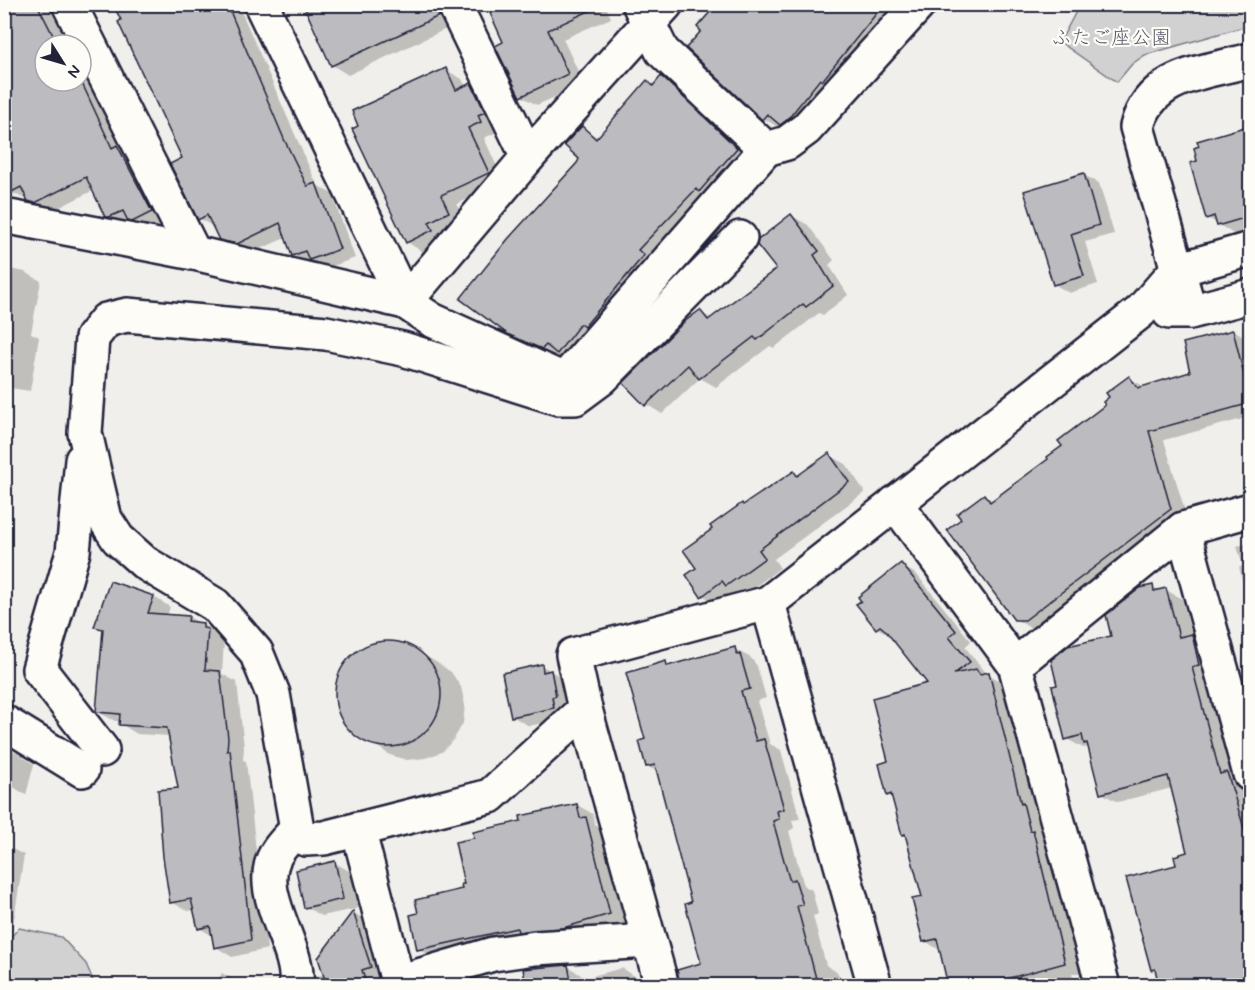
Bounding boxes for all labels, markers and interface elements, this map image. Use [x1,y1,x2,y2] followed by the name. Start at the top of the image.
[1051,25,1171,52] park label: ふたご座公園
[33,33,93,93] north arrow
[62,61,85,82] text: N

